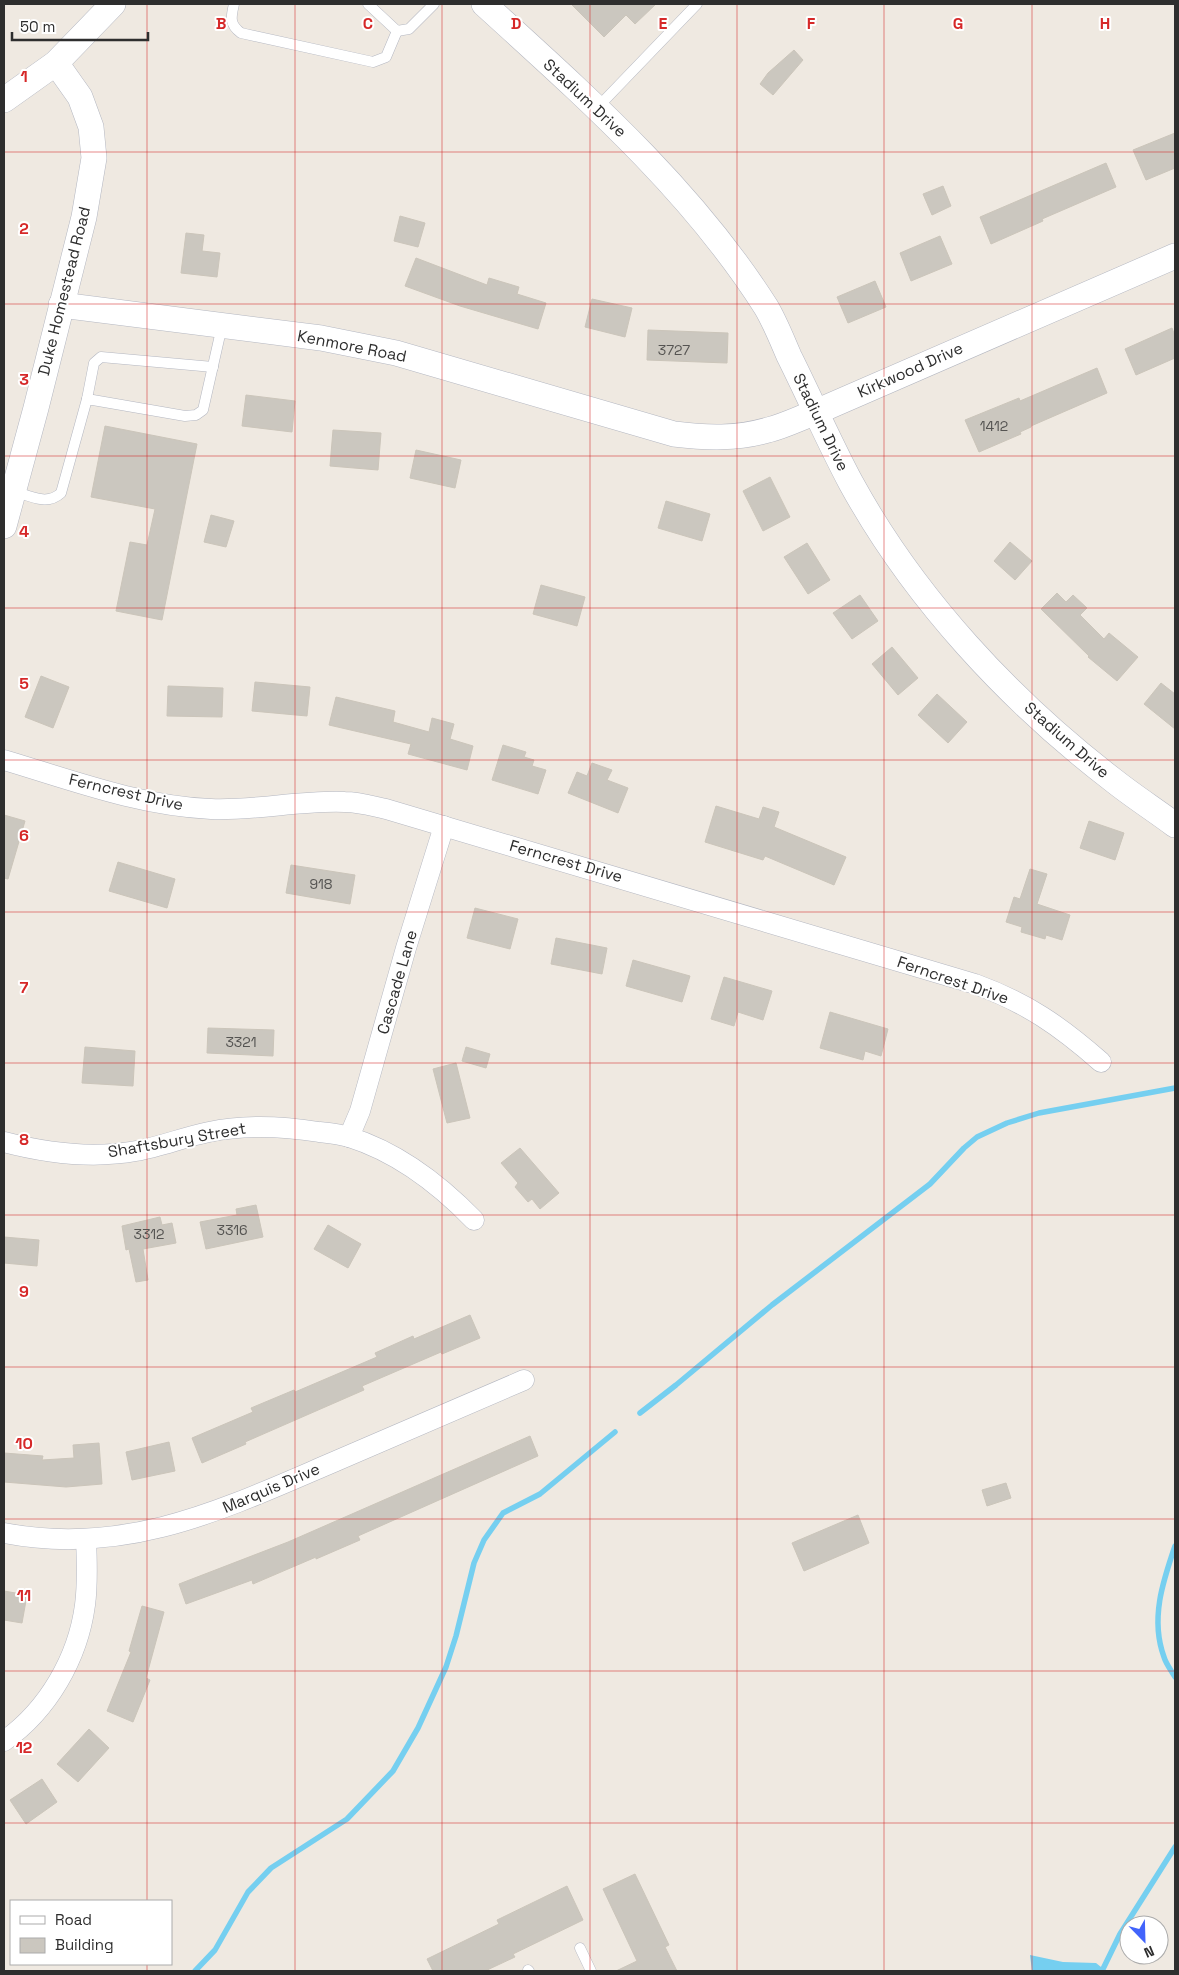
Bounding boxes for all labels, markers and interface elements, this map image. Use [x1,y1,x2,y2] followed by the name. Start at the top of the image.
[12,10,149,42] scale bar
[216,13,226,34] text: B
[363,13,373,34] text: C
[511,13,521,34] text: D
[659,13,668,34] text: E
[807,13,816,34] text: F
[953,13,963,34] text: G
[1100,13,1110,34] text: H
[20,17,55,36] text: 50 m
[539,54,631,142] street label: Stadium Drive
[20,66,28,87] text: 1
[33,204,95,378] street label: Duke Homestead Road
[19,218,29,239] text: 2
[296,325,408,367] street label: Kenmore Road
[854,337,966,403] street label: Kirkwood Drive
[658,341,690,359] house number: 3727
[19,369,29,390] text: 3
[788,370,854,474] street label: Stadium Drive
[980,417,1008,435] house number: 1412
[19,521,29,542] text: 4
[19,673,29,694] text: 5
[1020,697,1114,783] street label: Stadium Drive
[67,769,185,815] street label: Ferncrest Drive
[19,825,29,846] text: 6
[507,835,625,887] street label: Ferncrest Drive
[309,875,333,893] house number: 918
[372,927,422,1037] street label: Cascade Lane
[894,951,1012,1009] street label: Ferncrest Drive
[20,977,29,998] text: 7
[225,1033,257,1051] house number: 3321
[106,1118,248,1162] street label: Shaftsbury Street
[19,1129,29,1150] text: 8
[216,1221,248,1239] house number: 3316
[133,1225,165,1243] house number: 3312
[19,1281,29,1302] text: 9
[15,1433,33,1454] text: 10
[219,1458,323,1518] street label: Marquis Drive
[17,1585,31,1606] text: 11
[16,1737,32,1758] text: 12
[10,1900,172,1965] legend
[55,1910,92,1929] text: Road
[1119,1915,1169,1965] north arrow
[55,1935,114,1954] text: Building
[1141,1942,1157,1962] text: N

